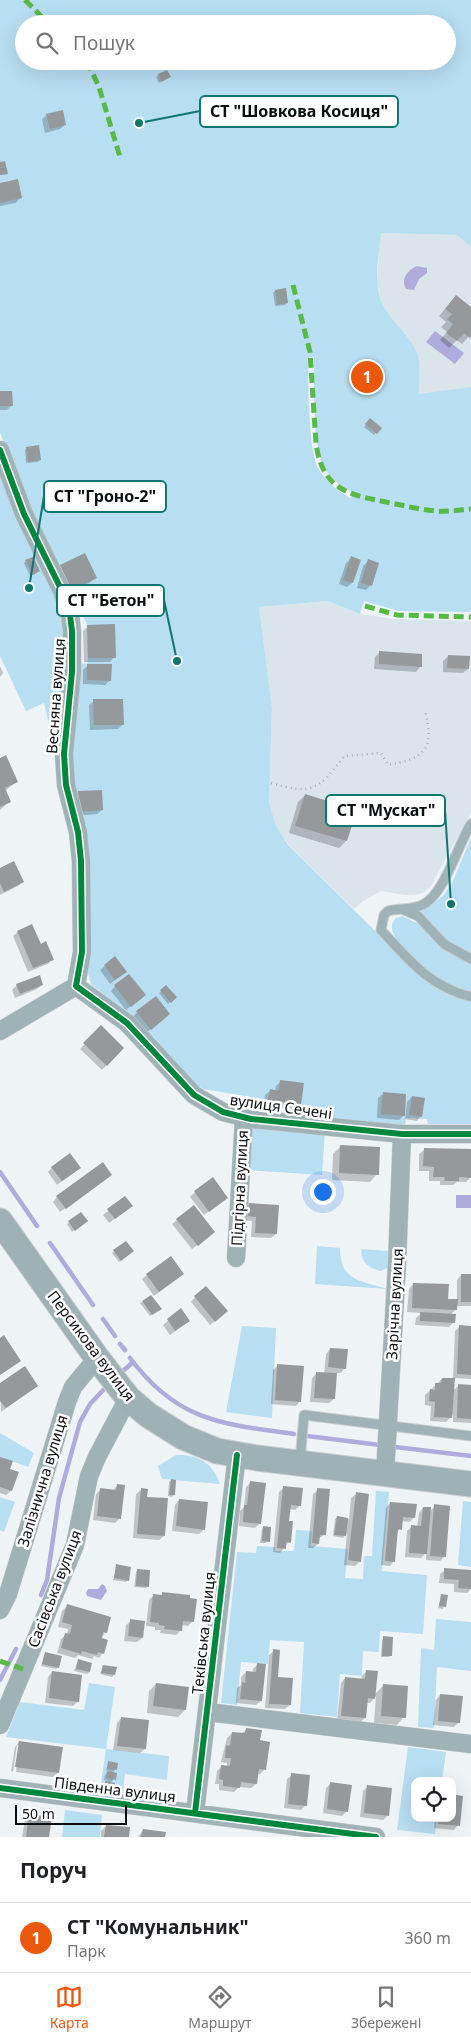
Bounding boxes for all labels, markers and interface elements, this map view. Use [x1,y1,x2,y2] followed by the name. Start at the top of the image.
[15,15,456,70] search box
[33,29,61,57] icon: search
[73,30,135,56] text: Пошук
[200,96,398,127] callout: СТ "Шовкова Косиця"
[210,100,388,122] text: СТ "Шовкова Косиця"
[351,358,383,396] pin: 1
[44,481,166,512] callout: СТ "Гроно-2"
[54,485,156,507] text: СТ "Гроно-2"
[57,585,164,616] callout: СТ "Бетон"
[68,589,154,611] text: СТ "Бетон"
[41,637,69,754] street label: Весняна вулиця
[326,795,445,826] callout: СТ "Мускат"
[337,799,435,821] text: СТ "Мускат"
[229,1089,334,1123] street label: вулиця Сечені
[226,1129,252,1246] street label: Підгірна вулиця
[310,1179,336,1205] your location
[381,1248,407,1360] street label: Зарічна вулиця
[44,1286,140,1405] street label: Персикова вулиця
[12,1412,72,1549] street label: Залізнична вулиця
[22,1527,86,1650] street label: Сасівська вулиця
[187,1571,219,1695] street label: Теківська вулиця
[53,1772,177,1806] street label: Південна вулиця
[411,1777,456,1822] map controls
[411,1777,456,1822] button: locate
[15,1802,128,1825] scale bar
[22,1804,55,1823] text: 50 m
[20,1856,87,1884] text: Поруч
[67,1914,249,1940] text: СТ "Комунальник"
[31,1927,41,1949] text: 1
[404,1927,451,1949] text: 360 m
[67,1940,106,1962] text: Парк
[50,1983,89,2032] tab: Карта
[188,1983,251,2032] tab: Маршрут
[351,1983,421,2032] tab: Збережені

